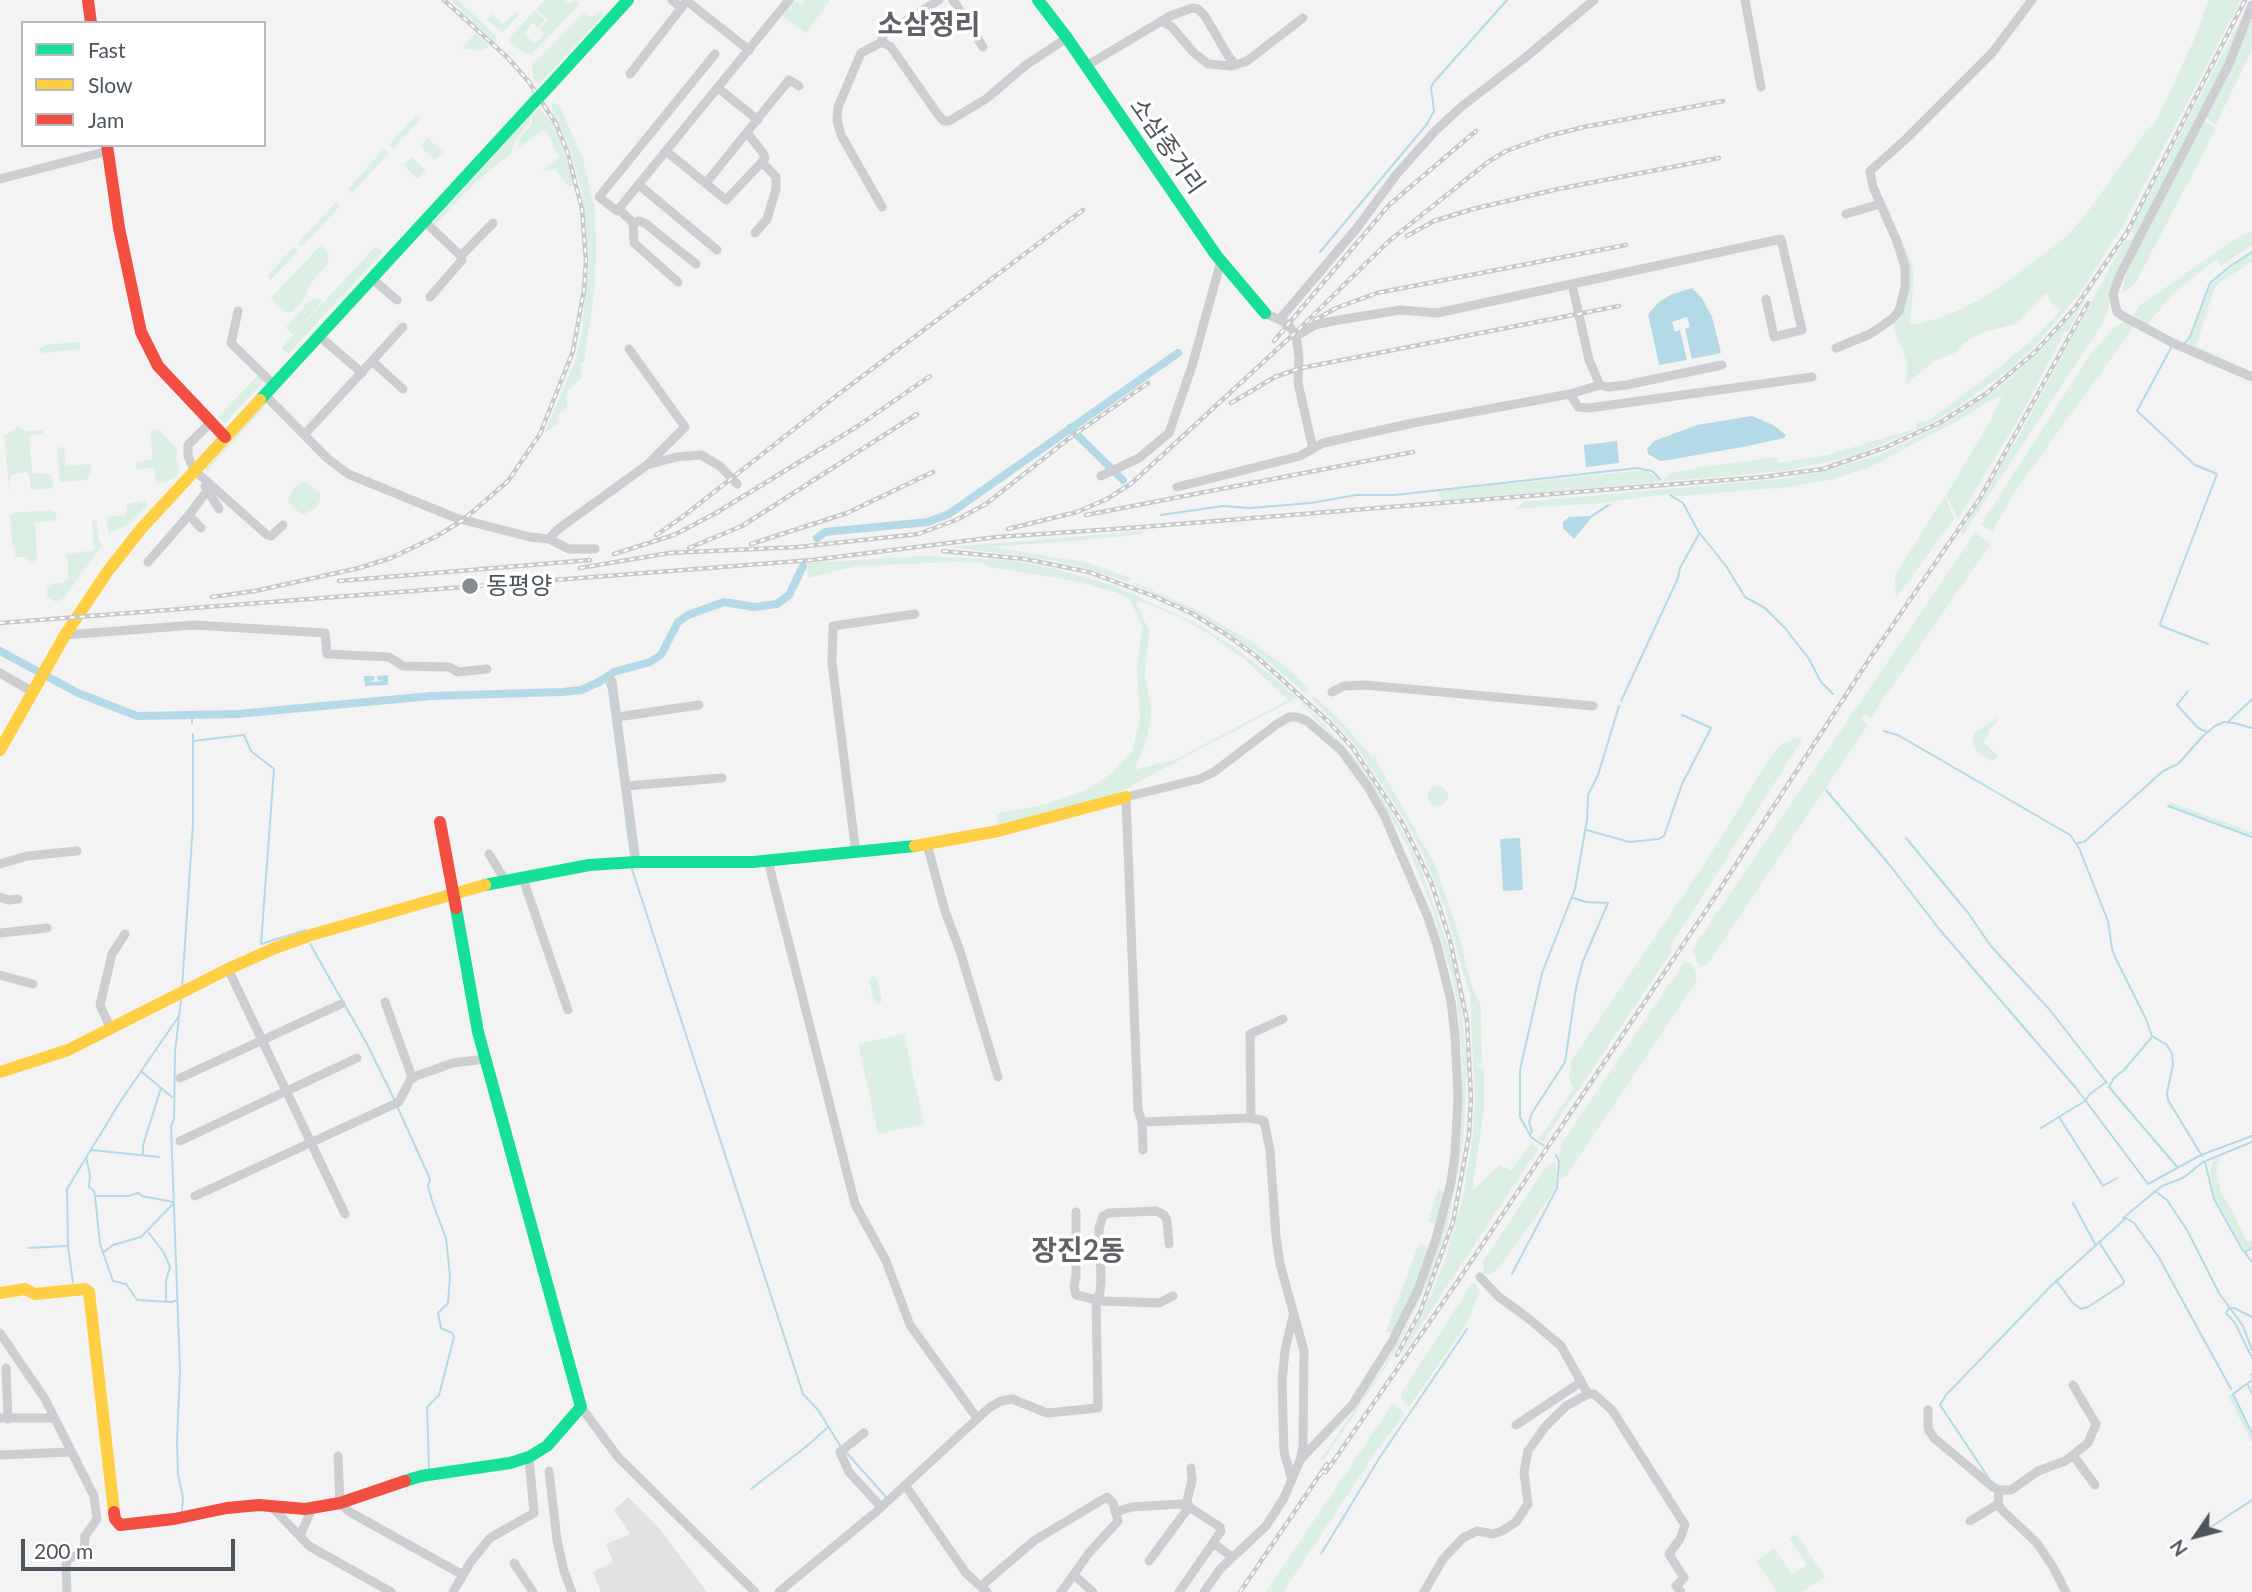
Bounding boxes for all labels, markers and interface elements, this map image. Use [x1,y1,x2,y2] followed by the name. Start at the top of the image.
[877,8,981,42] district label: 소삼정리
[21,21,266,147] legend
[88,37,125,62] text: Fast
[88,72,132,97] text: Slow
[1124,93,1210,199] street label: 소삼종거리
[88,107,124,132] text: Jam
[486,572,552,600] place label: 동평양
[460,576,480,596] marker: 동평양
[1031,1234,1125,1268] district label: 장진2동
[2161,1501,2231,1571] north arrow
[24,1526,238,1570] scale bar
[2165,1536,2192,1561] text: N
[34,1538,93,1563] text: 200 m

